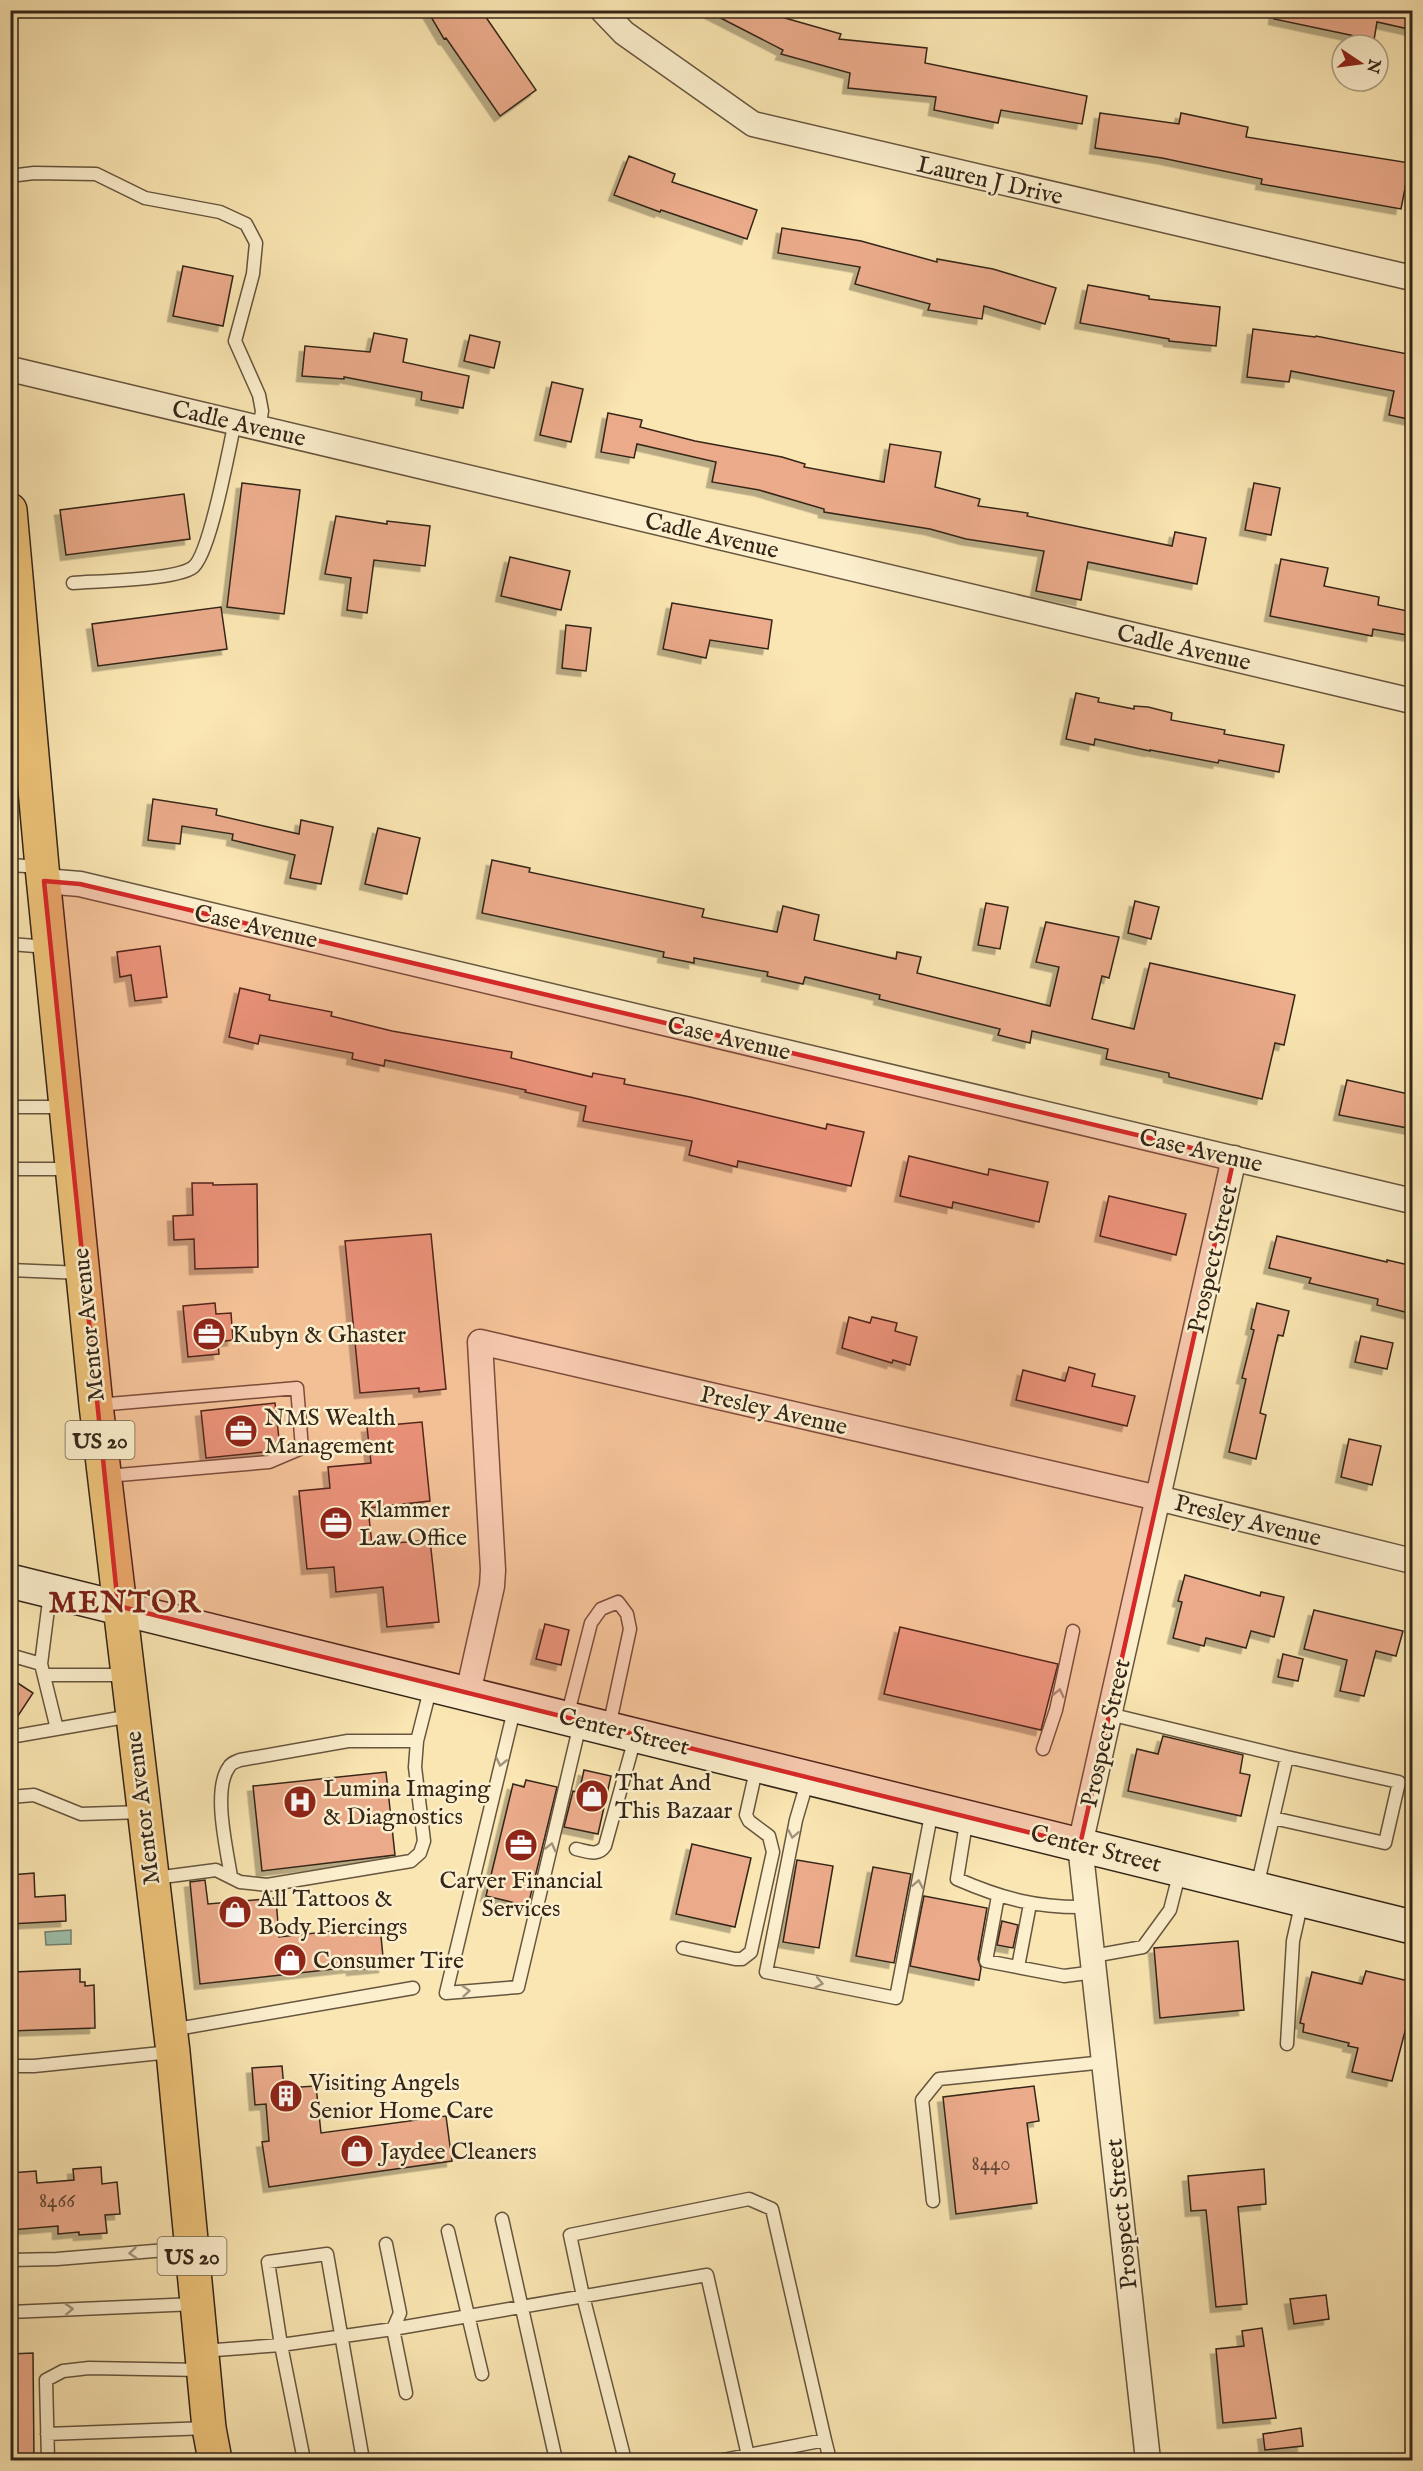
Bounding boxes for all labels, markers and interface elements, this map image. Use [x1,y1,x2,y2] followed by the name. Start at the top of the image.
[1330,33,1390,93] north arrow
[1361,56,1384,75] text: N
[914,150,1066,213] street label: Lauren J Drive
[169,394,309,455] street label: Cadle Avenue
[642,506,782,567] street label: Cadle Avenue
[1114,618,1254,679] street label: Cadle Avenue
[191,898,320,957] street label: Case Avenue
[664,1010,793,1069] street label: Case Avenue
[1136,1122,1265,1181] street label: Case Avenue
[1181,1182,1246,1337] street label: Prospect Street
[66,1246,113,1403] street label: Mentor Avenue
[191,1316,227,1352] office icon: Kubyn & Ghaster
[232,1320,406,1351] place label: Kubyn & Ghaster
[697,1379,850,1443] street label: Presley Avenue
[264,1403,396,1462] place label: NMS Wealth Management
[223,1413,259,1449] office icon: NMS Wealth Management
[66,1421,134,1459] road number: US 20
[1171,1488,1324,1555] street label: Presley Avenue
[359,1495,467,1554] place label: Klammer Law Office
[318,1505,354,1541] office icon: Klammer Law Office
[49,1585,202,1623] district label: MENTOR
[1074,1656,1139,1811] street label: Prospect Street
[1052,1688,1065,1698] one-way arrow
[555,1701,692,1764] street label: Center Street
[119,1729,168,1886] street label: Mentor Avenue
[496,1756,509,1766] one-way arrow
[615,1768,733,1827] place label: That And This Bazaar
[323,1774,491,1833] place label: Lumina Imaging & Diagnostics
[574,1778,610,1814] shop icon: That And This Bazaar
[282,1784,318,1820] hospital icon: Lumina Imaging & Diagnostics
[1027,1818,1164,1881] street label: Center Street
[503,1827,539,1863] office icon: Carver Financial Services
[787,1829,800,1839] one-way arrow
[544,1842,557,1852] one-way arrow
[439,1866,603,1925] place label: Carver Financial Services
[911,1879,924,1889] one-way arrow
[257,1884,408,1943] place label: All Tattoos & Body Piercings
[217,1894,253,1930] shop icon: All Tattoos & Body Piercings
[272,1942,308,1978] shop icon: Consumer Tire
[313,1946,464,1977] place label: Consumer Tire
[814,1976,824,1989] one-way arrow
[462,1985,471,1998] one-way arrow
[308,2068,494,2127] place label: Visiting Angels Senior Home Care
[268,2078,304,2114] building icon: Visiting Angels Senior Home Care
[339,2133,375,2169] shop icon: Jaydee Cleaners
[377,2137,537,2168] place label: Jaydee Cleaners
[1099,2137,1146,2291] street label: Prospect Street
[971,2151,1011,2178] house number: 8440
[39,2188,76,2215] house number: 8466
[158,2237,226,2275] road number: US 20
[129,2246,138,2259] one-way arrow
[64,2303,73,2316] one-way arrow

